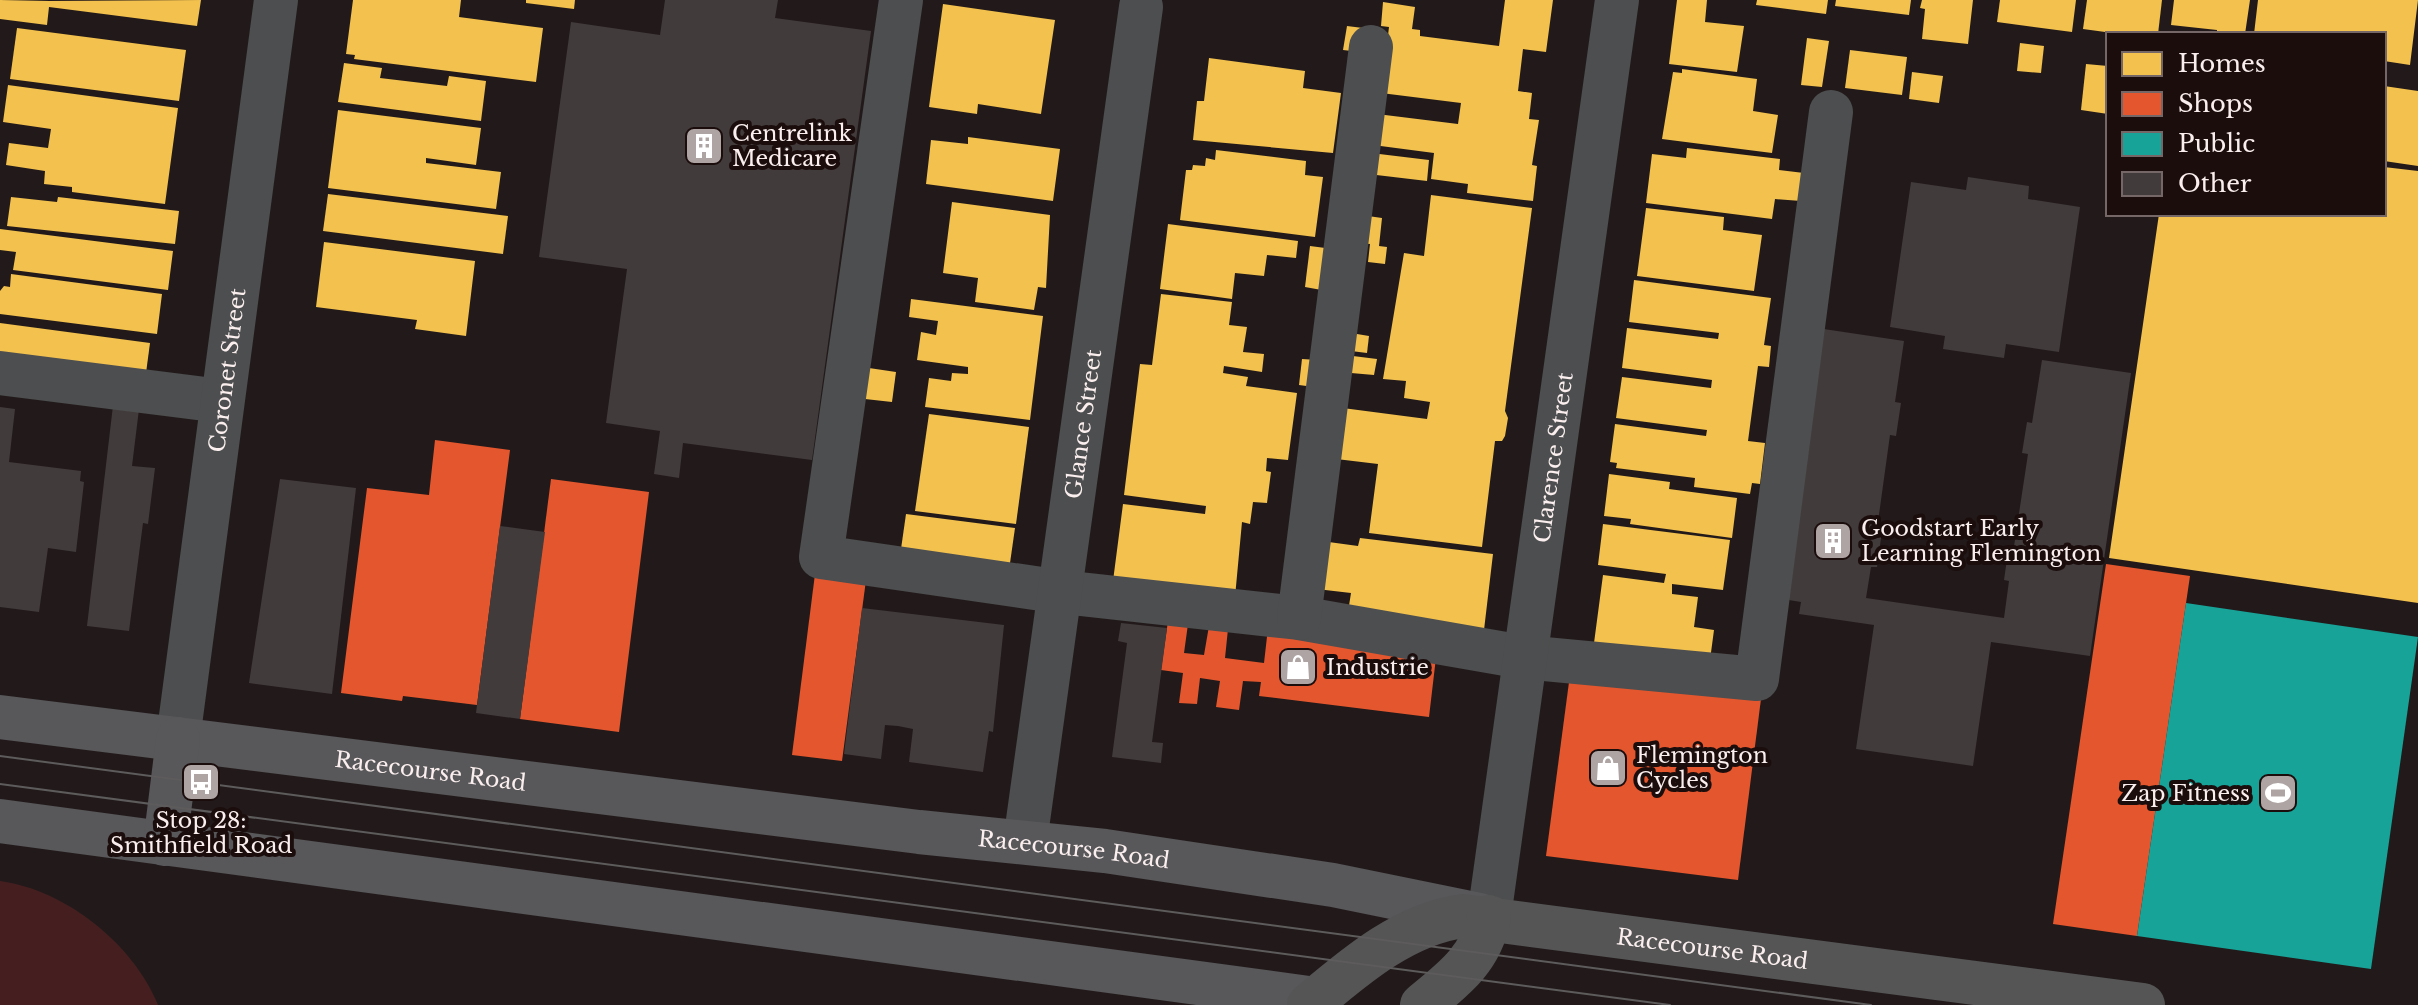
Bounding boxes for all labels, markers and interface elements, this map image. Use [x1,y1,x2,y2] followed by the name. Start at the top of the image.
[2106,32,2386,216] legend
[2178,49,2266,78] text: Homes
[2178,89,2253,118] text: Shops
[732,120,852,172] place label: Centrelink Medicare
[683,125,725,167] building icon: Centrelink Medicare
[2178,129,2255,158] text: Public
[2178,169,2252,198] text: Other
[203,286,251,454] street label: Coronet Street
[1059,347,1107,500] street label: Glance Street
[1528,370,1579,545] street label: Clarence Street
[1861,515,2101,567] place label: Goodstart Early Learning Flemington
[1812,520,1854,562] building icon: Goodstart Early Learning Flemington
[1277,646,1319,688] shop icon: Industrie
[1326,654,1429,681] place label: Industrie
[1636,742,1768,794] place label: Flemington Cycles
[333,746,528,796] street label: Racecourse Road
[1587,747,1629,789] shop icon: Flemington Cycles
[180,761,222,803] bus stop icon: Stop 28: Smithfield Road
[2257,772,2299,814] sports icon: Zap Fitness
[2121,780,2250,807] place label: Zap Fitness
[110,807,292,859] place label: Stop 28: Smithfield Road
[977,825,1172,874] street label: Racecourse Road
[1615,923,1810,975] street label: Racecourse Road

